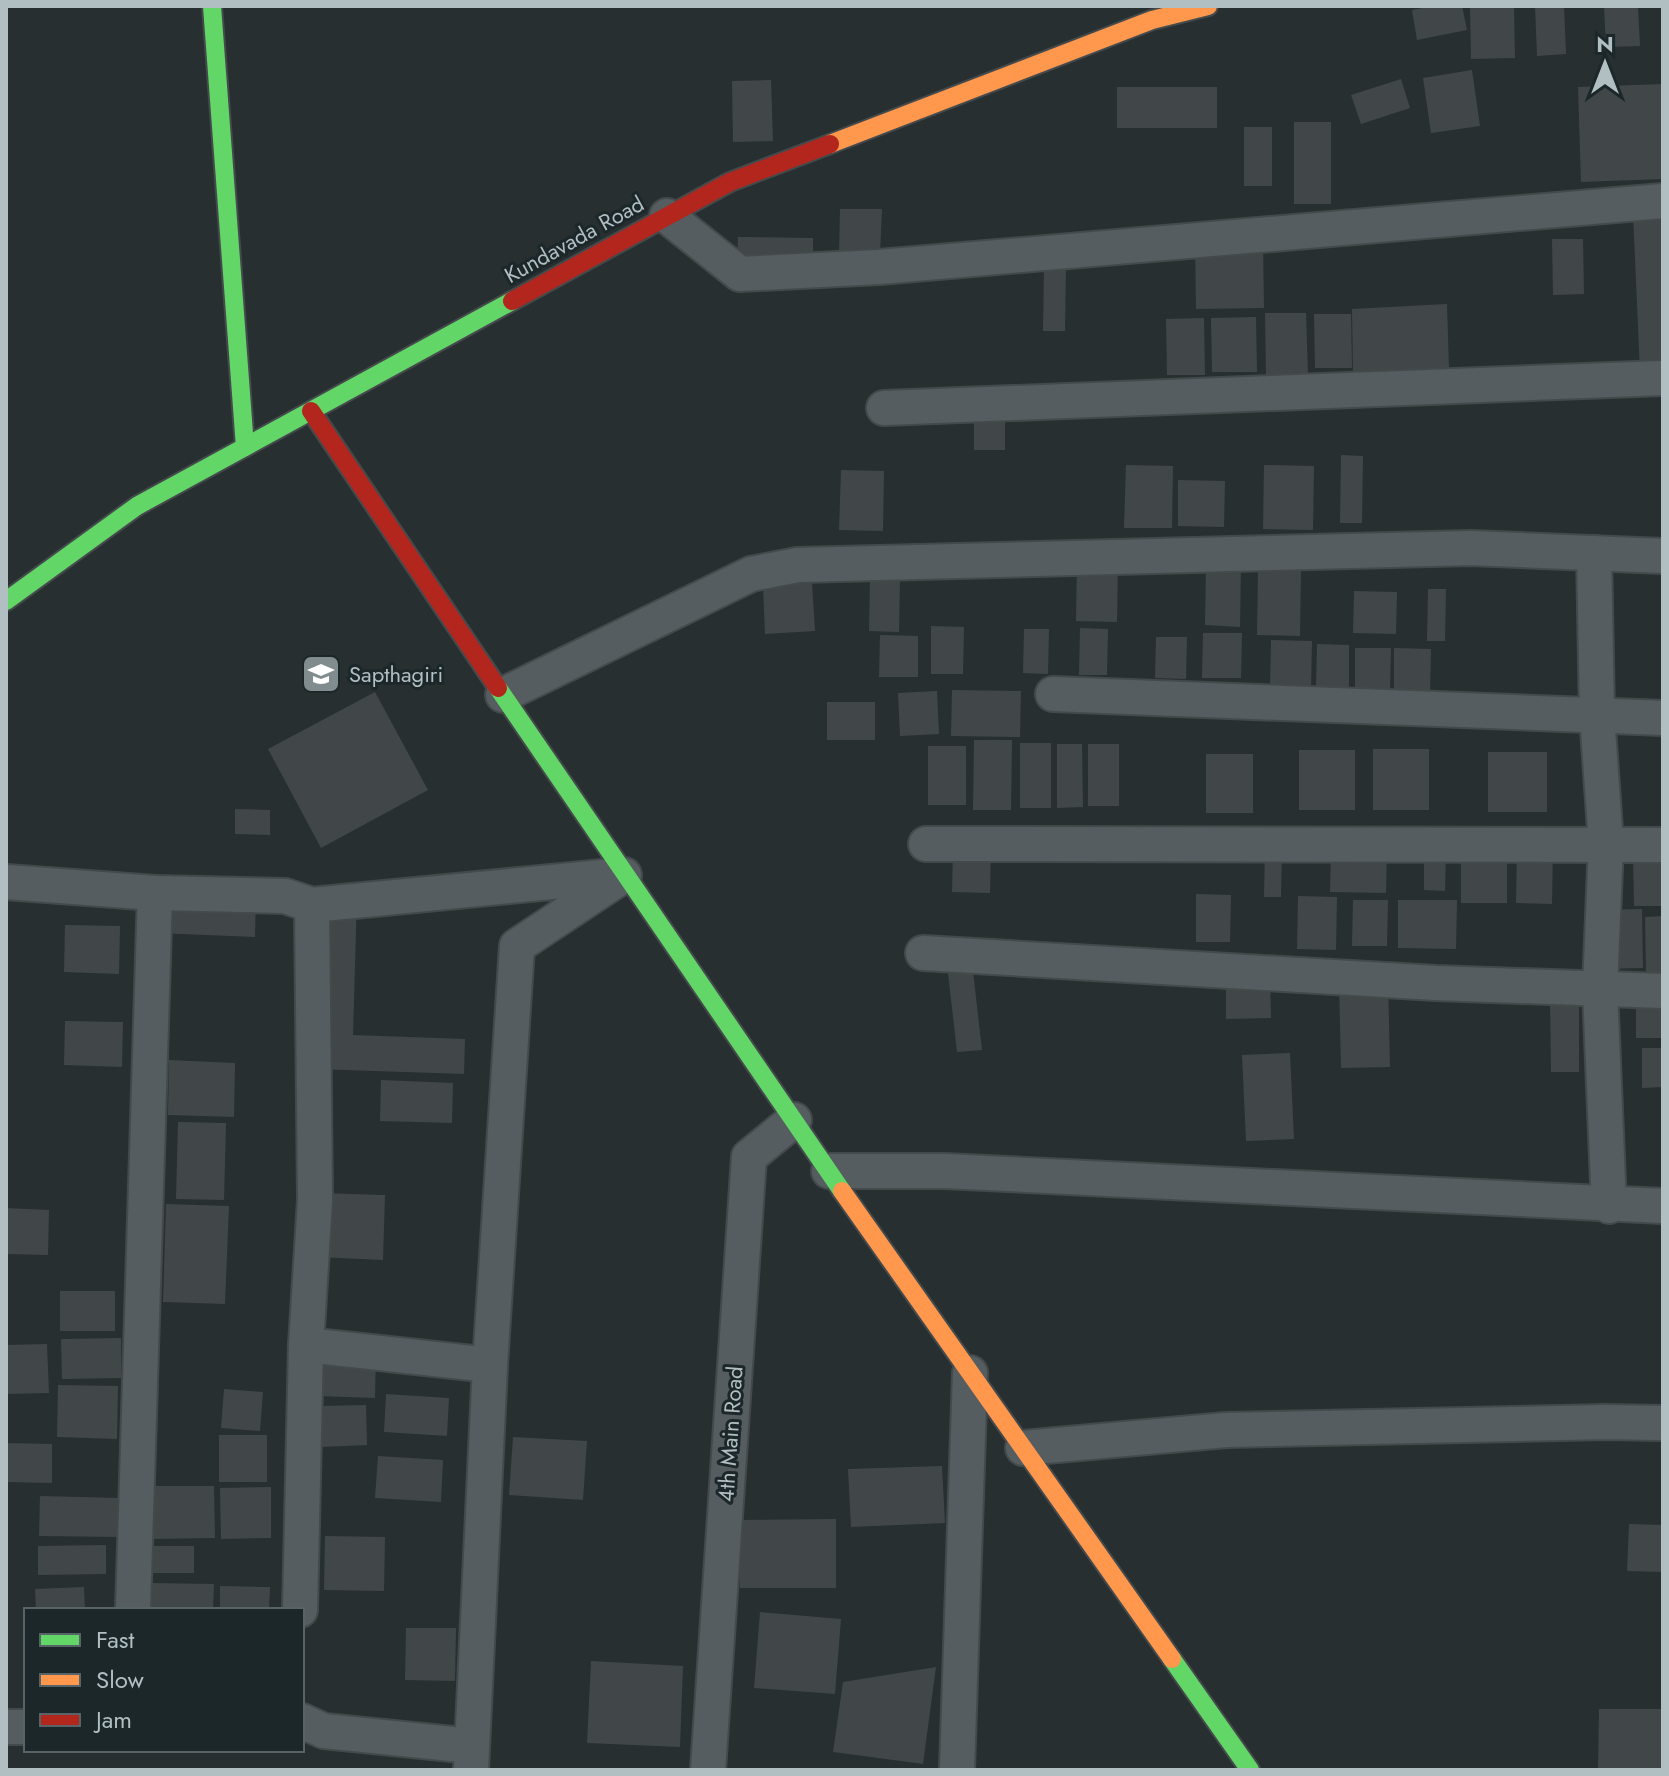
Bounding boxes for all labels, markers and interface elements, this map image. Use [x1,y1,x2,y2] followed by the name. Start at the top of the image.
[1565,24,1645,104] north arrow
[1596,28,1614,60] text: N
[498,187,650,291] street label: Kundavada Road
[300,653,342,695] school or university icon: Sapthagiri
[349,658,443,690] place label: Sapthagiri
[709,1365,751,1503] street label: 4th Main Road
[24,1608,304,1752] legend
[96,1622,134,1657] text: Fast
[96,1662,144,1697] text: Slow
[93,1702,132,1737] text: Jam

